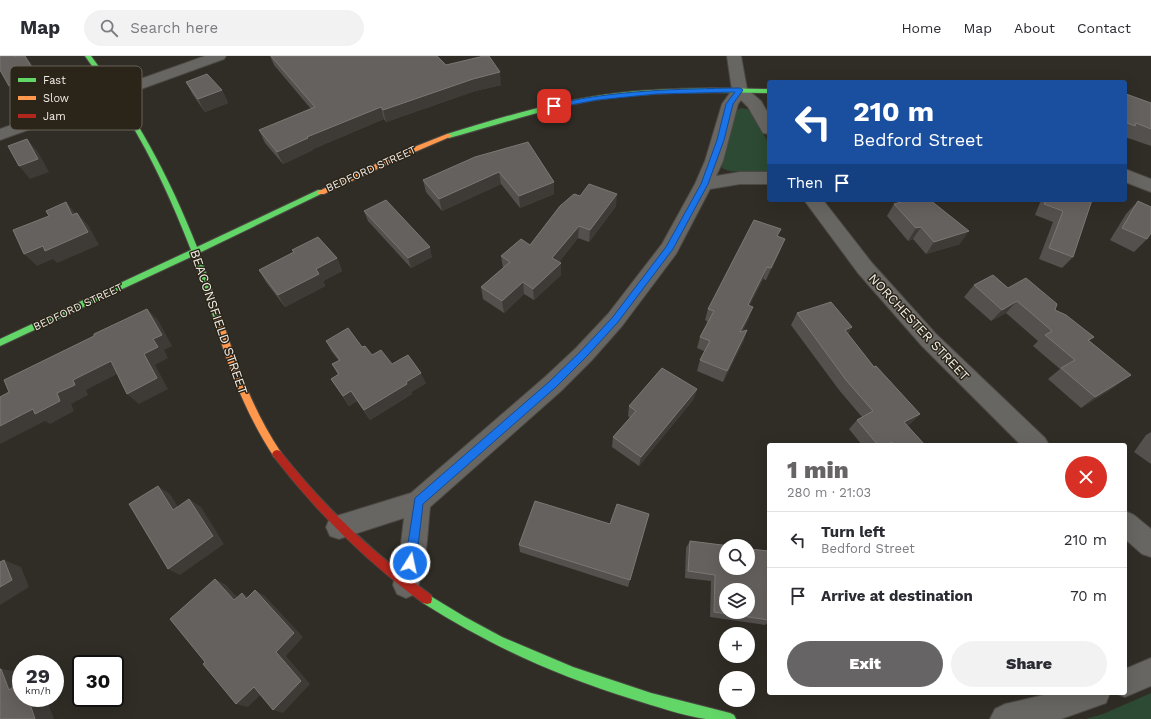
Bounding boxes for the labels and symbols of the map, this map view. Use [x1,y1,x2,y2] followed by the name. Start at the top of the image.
[10,66,142,130] legend
[43,74,66,87] text: Fast
[537,89,571,123] pin
[43,92,69,105] text: Slow
[43,110,66,123] text: Jam
[324,143,418,195] street label: BEDFORD STREET
[187,248,251,396] street label: BEACONSFIELD STREET
[866,270,973,384] street label: NORCHESTER STREET
[31,280,125,333] street label: BEDFORD STREET
[389,542,431,584] position arrow
[72,655,124,707] speed limit sign: 30

